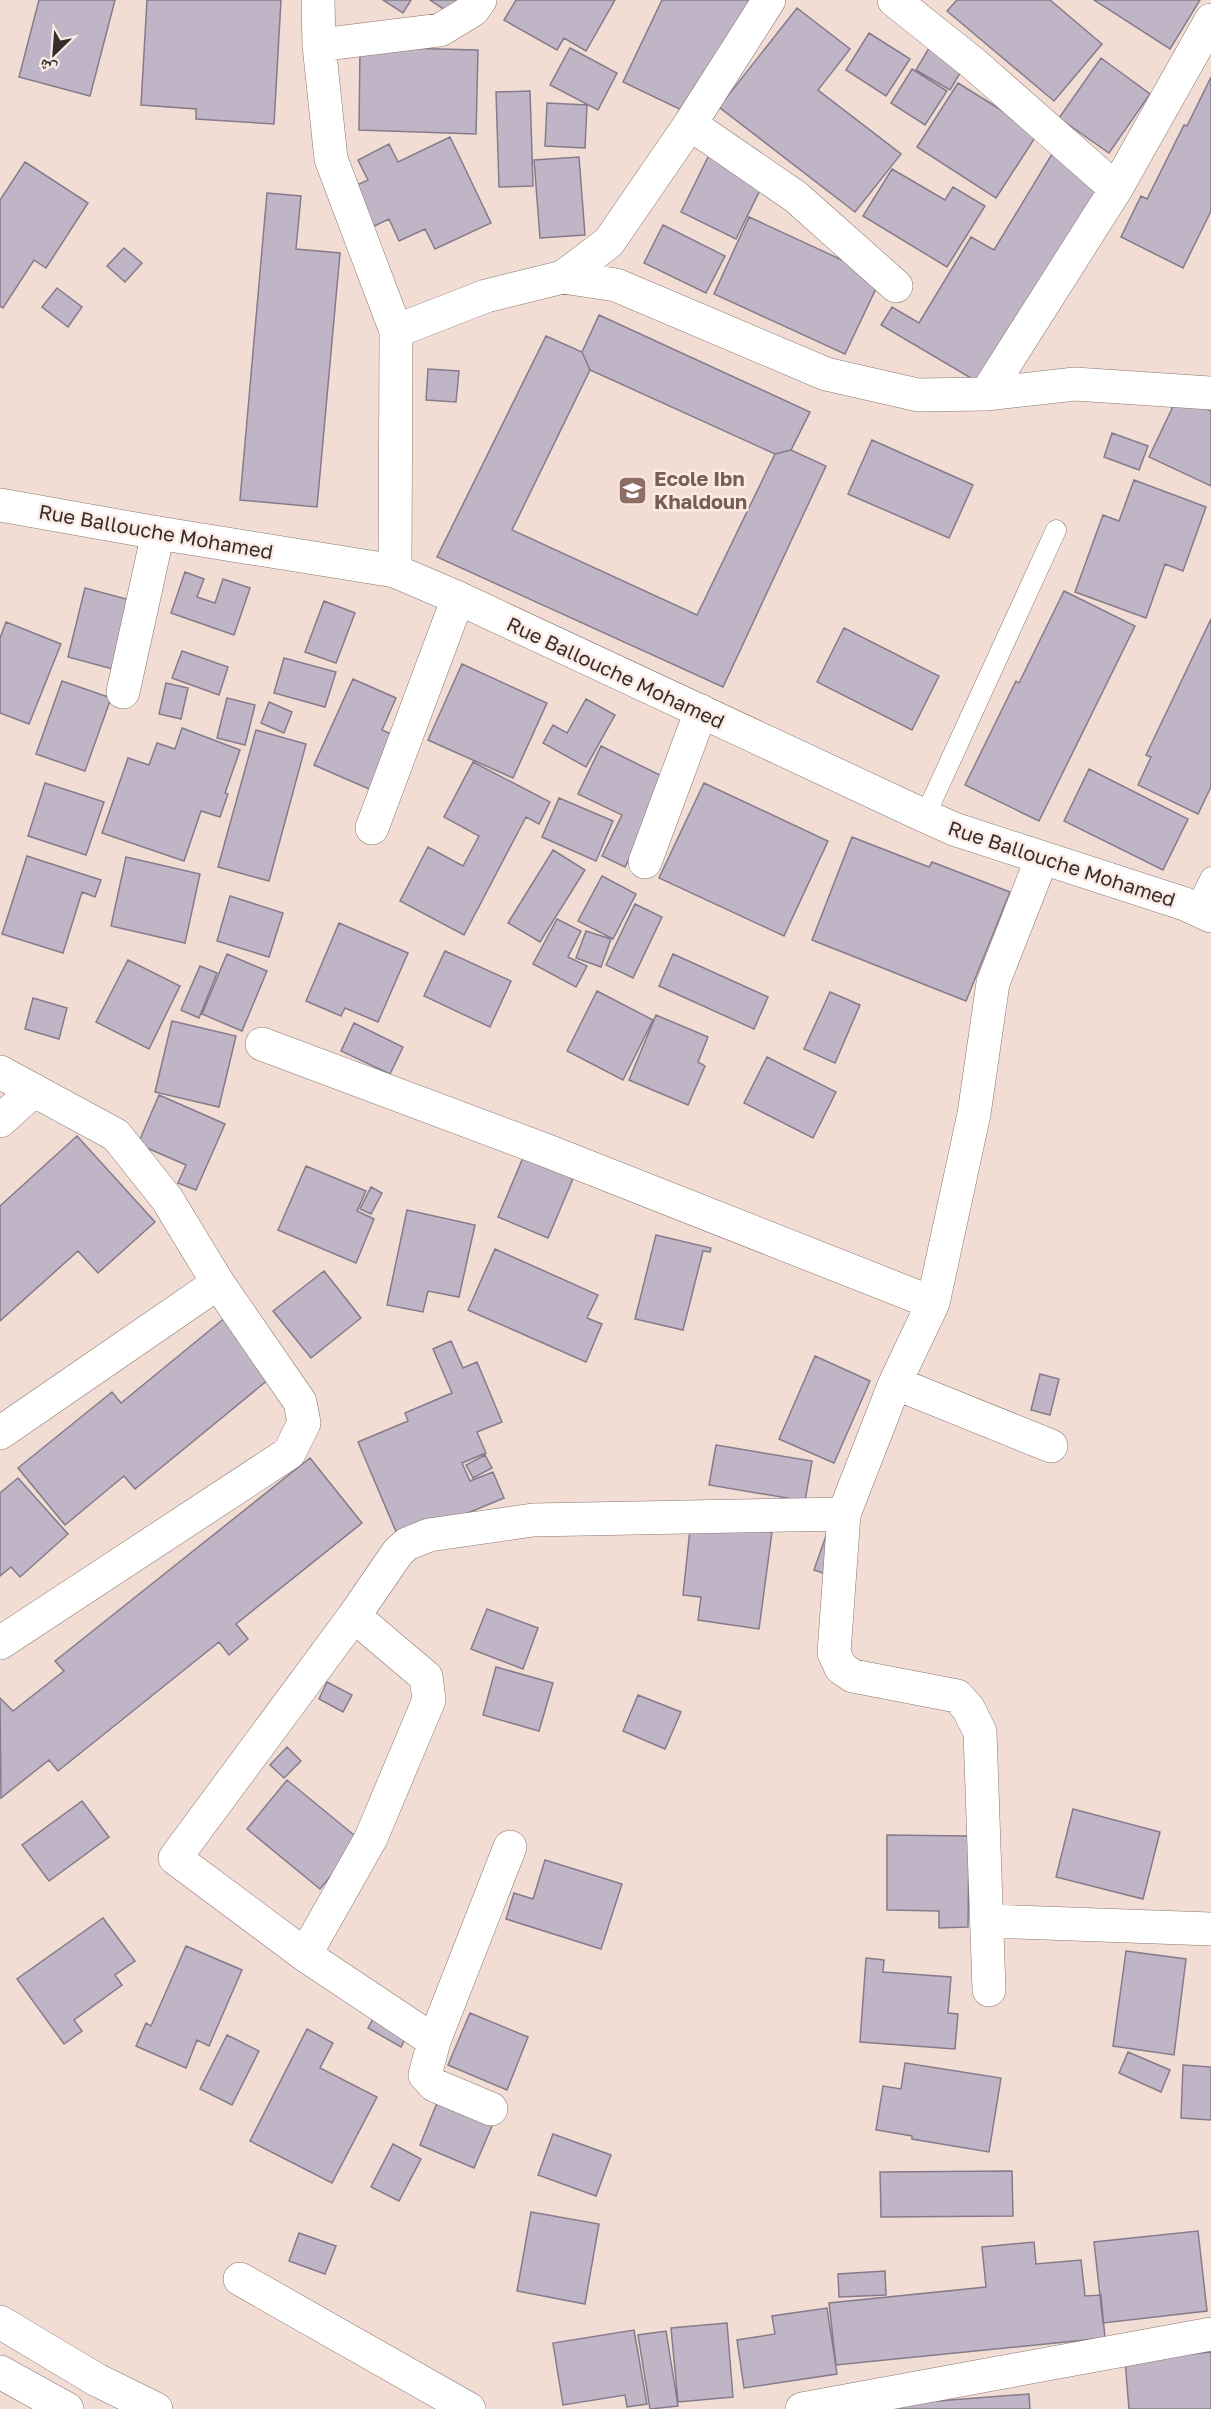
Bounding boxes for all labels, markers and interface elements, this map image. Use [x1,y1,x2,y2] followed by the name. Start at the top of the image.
[24,24,84,84] north arrow
[36,55,60,80] text: ش
[654,466,747,513] place label: Ecole Ibn Khaldoun
[617,474,649,506] school or university icon: Ecole Ibn Khaldoun
[37,499,275,563] street label: Rue Ballouche Mohamed
[503,611,729,733] street label: Rue Ballouche Mohamed
[945,815,1179,911] street label: Rue Ballouche Mohamed

